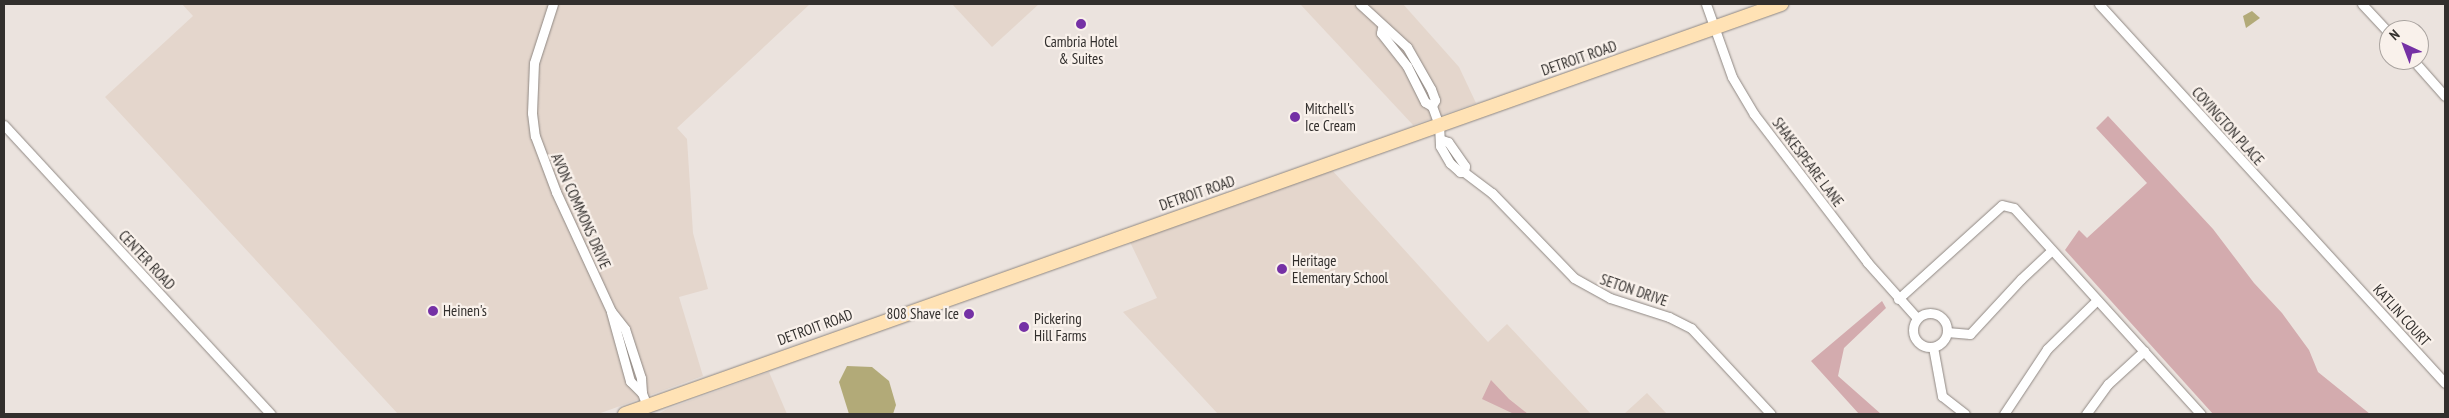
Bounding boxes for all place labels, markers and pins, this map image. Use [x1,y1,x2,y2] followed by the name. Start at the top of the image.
[1075,18,1087,30] marker: Cambria Hotel & Suites
[1044,32,1118,67] place label: Cambria Hotel & Suites
[1305,99,1356,134] place label: Mitchell's Ice Cream
[1289,111,1301,123] marker: Mitchell's Ice Cream
[1292,251,1389,286] place label: Heritage Elementary School
[1276,263,1288,275] marker: Heritage Elementary School
[443,302,487,320] place label: Heinen's
[427,305,439,317] marker: Heinen's
[887,305,959,323] place label: 808 Shave Ice
[963,308,975,320] marker: 808 Shave Ice
[1034,309,1087,344] place label: Pickering Hill Farms
[1018,321,1030,333] marker: Pickering Hill Farms

